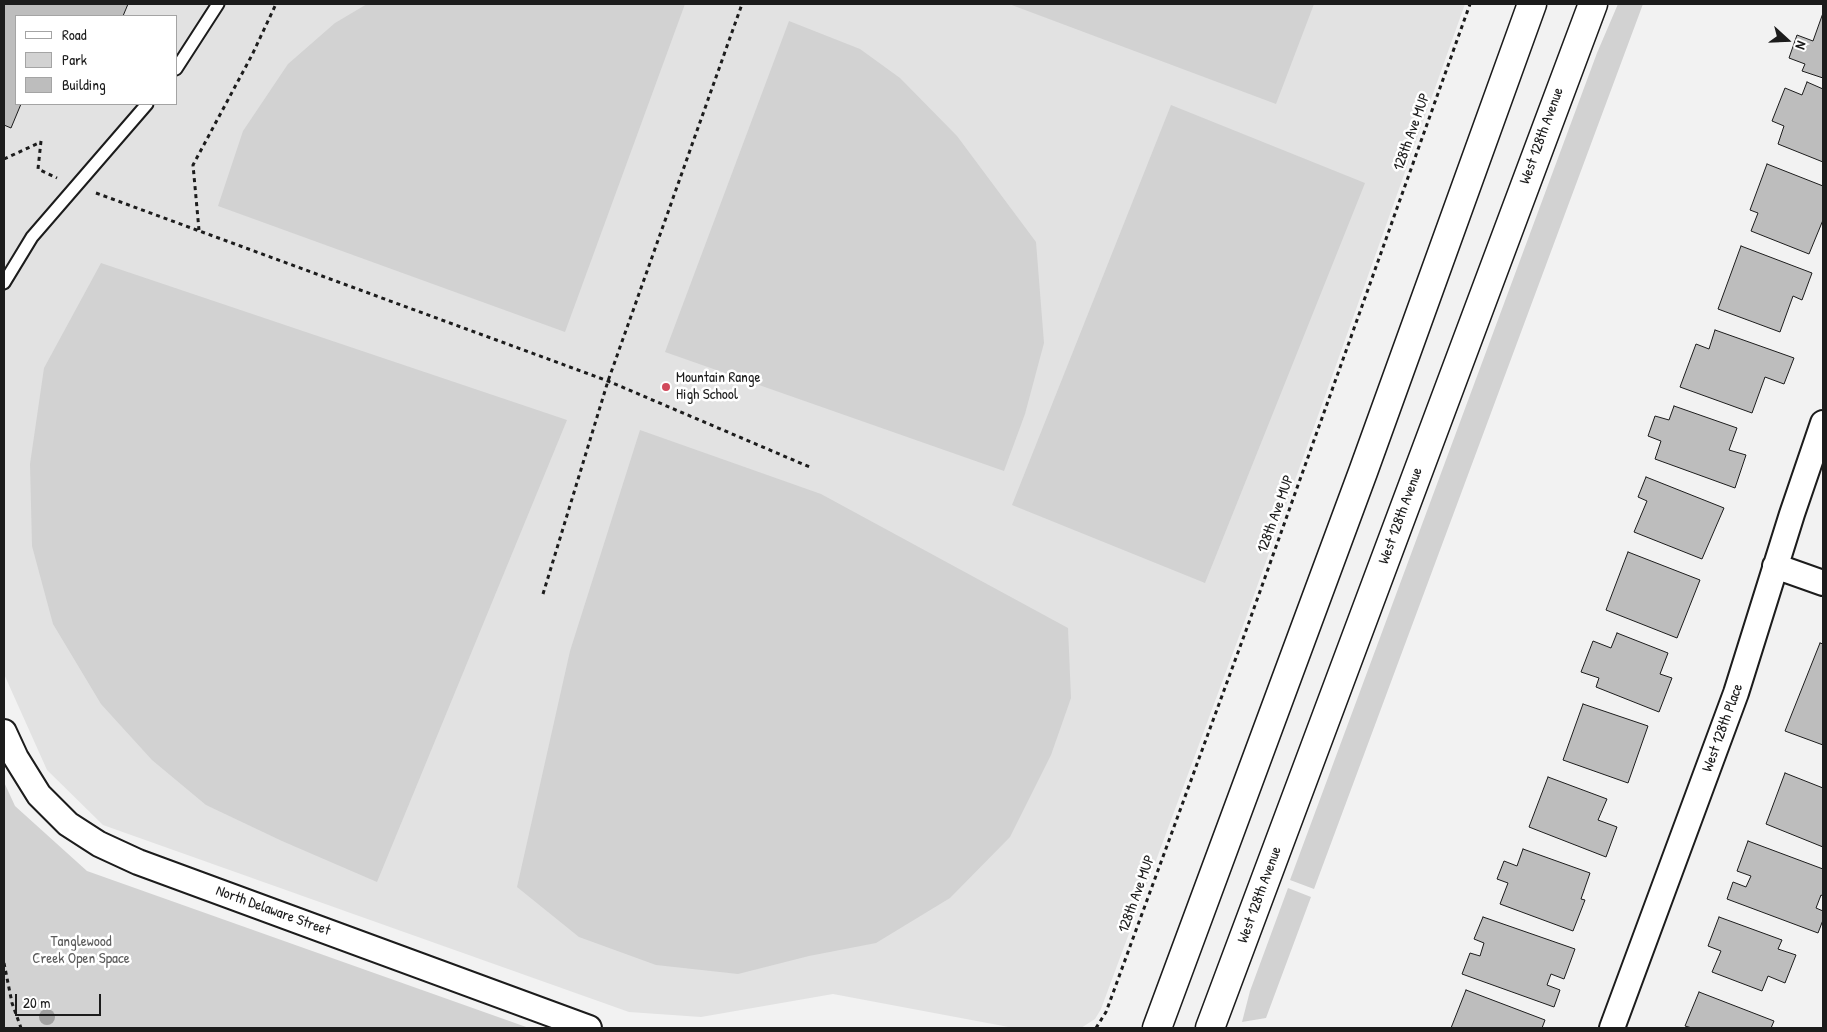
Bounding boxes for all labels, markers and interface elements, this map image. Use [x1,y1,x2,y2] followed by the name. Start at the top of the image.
[15,15,178,105] legend
[1762,15,1812,65] north arrow
[62,24,87,45] text: Road
[1791,39,1812,52] text: N
[62,49,87,70] text: Park
[62,74,106,95] text: Building
[1516,85,1568,187] street label: West 128th Avenue
[1390,91,1434,173] street label: 128th Ave MUP
[676,369,760,404] place label: Mountain Range High School
[660,381,672,393] marker: Mountain Range High School
[1375,465,1427,567] street label: West 128th Avenue
[1254,473,1298,555] street label: 128th Ave MUP
[1699,682,1747,774] street label: West 128th Place
[1234,844,1286,946] street label: West 128th Avenue
[1115,853,1159,935] street label: 128th Ave MUP
[213,882,333,940] street label: North Delaware Street
[32,933,130,968] park label: Tanglewood Creek Open Space
[18,984,104,1016] scale bar
[23,992,50,1013] text: 20 m

